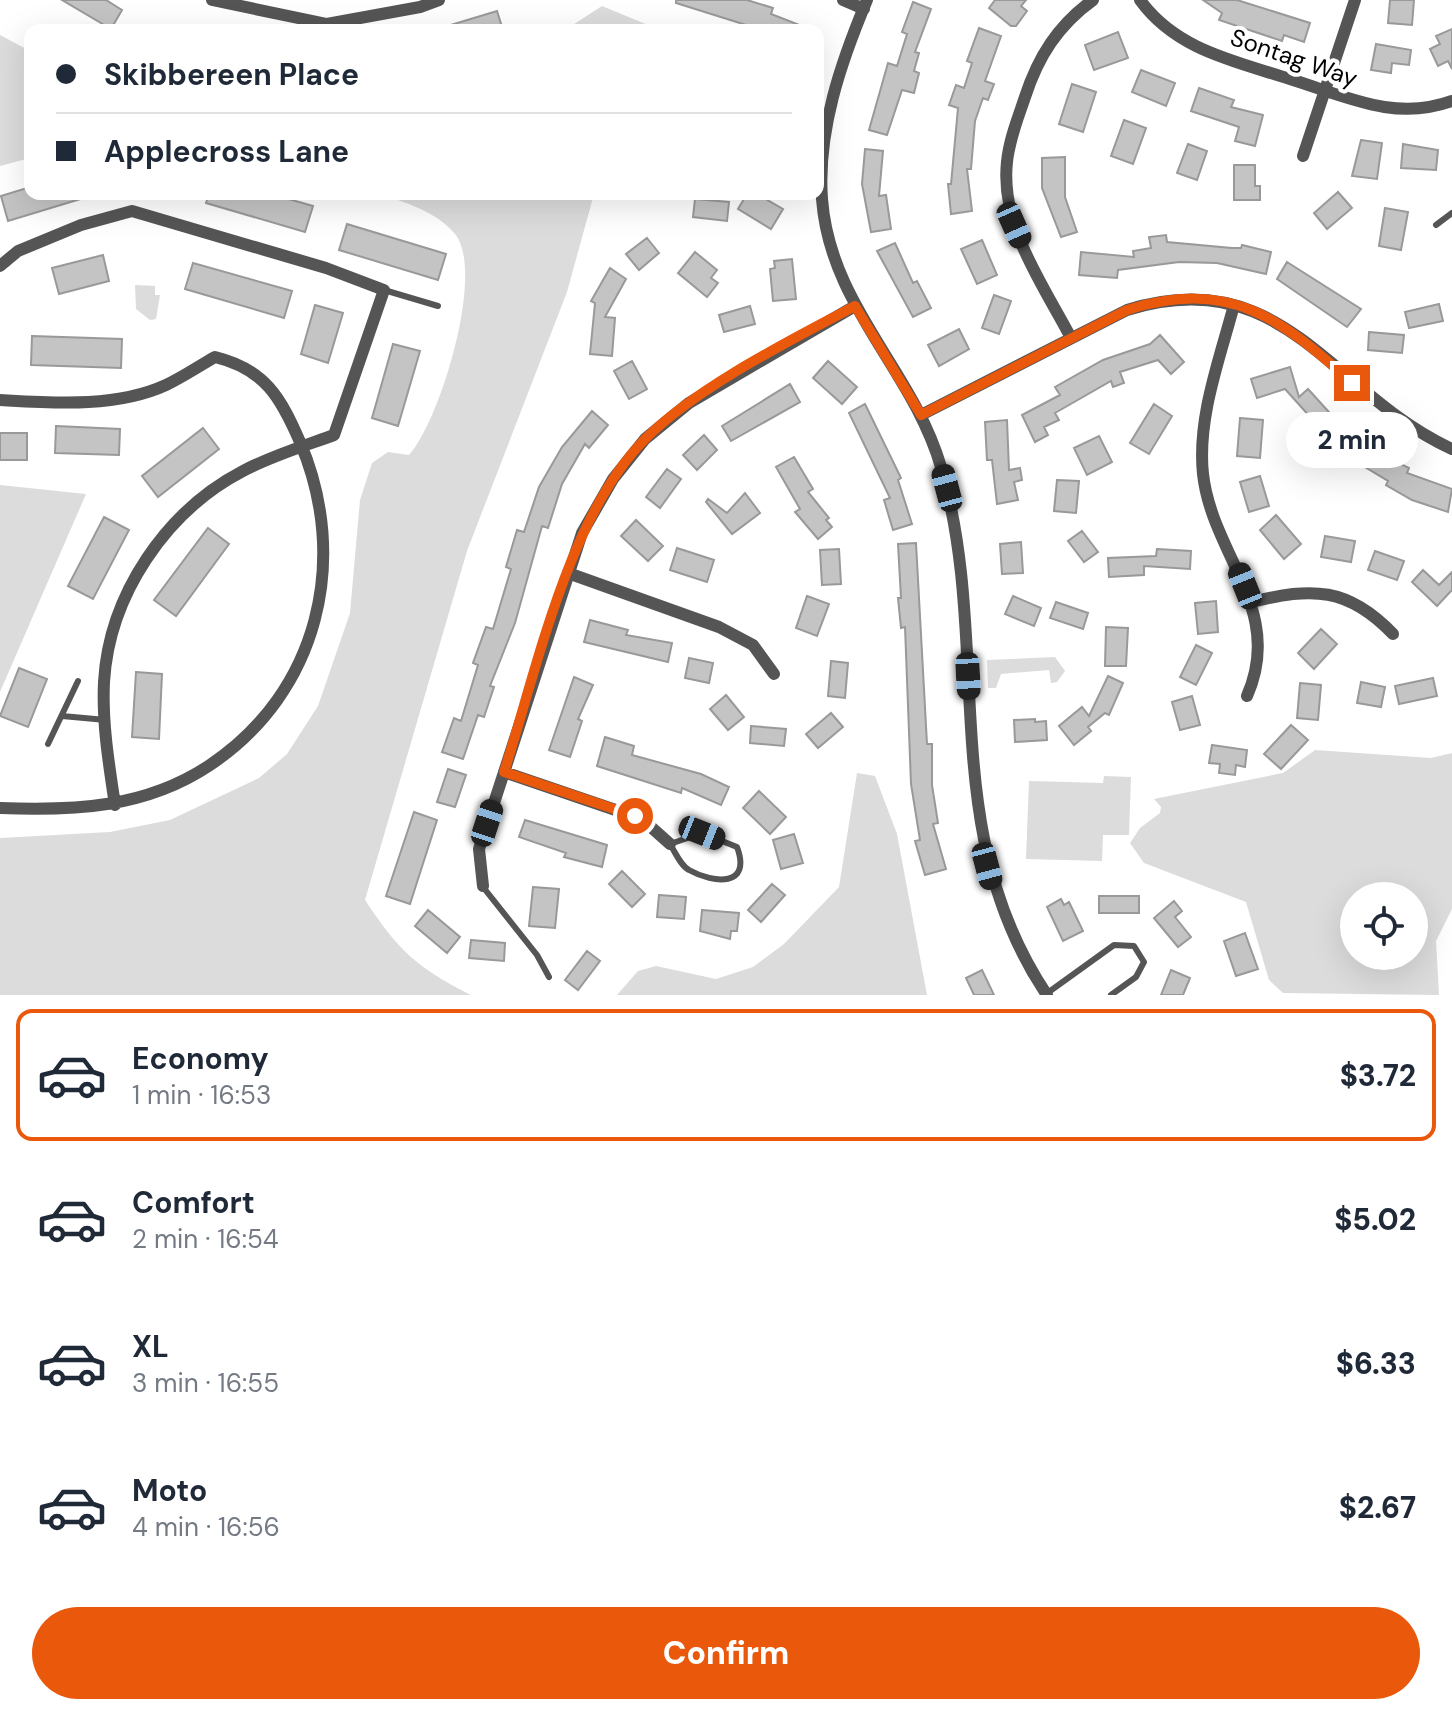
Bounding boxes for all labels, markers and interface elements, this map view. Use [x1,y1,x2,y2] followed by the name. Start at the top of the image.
[1227,21,1362,94] street label: Sontag Way
[104,55,359,94] text: Skibbereen Place
[104,132,349,171] text: Applecross Lane
[993,198,1035,252] car
[1334,365,1370,401] route end
[1286,411,1418,467] callout: 2 min
[1317,423,1387,457] text: 2 min
[929,462,965,514] car
[1225,559,1265,613] car
[955,651,981,701] car
[468,796,506,850] car
[617,798,653,834] route start
[675,813,729,853] car
[969,840,1005,892] car
[1340,882,1428,970] map controls
[1340,882,1428,970] button: locate
[36,1039,108,1111] icon: car
[132,1039,269,1078] text: Economy
[1340,1056,1416,1095] text: $3.72
[132,1078,271,1112] text: 1 min · 16:53
[36,1183,108,1255] icon: car
[132,1183,255,1222] text: Comfort
[1334,1200,1416,1239] text: $5.02
[132,1222,279,1256] text: 2 min · 16:54
[36,1327,108,1399] icon: car
[132,1327,169,1366] text: XL
[1336,1344,1416,1383] text: $6.33
[132,1366,279,1400] text: 3 min · 16:55
[36,1471,108,1543] icon: car
[132,1471,207,1510] text: Moto
[1339,1488,1416,1527] text: $2.67
[132,1510,280,1544] text: 4 min · 16:56
[32,1607,1420,1699] button: Confirm

